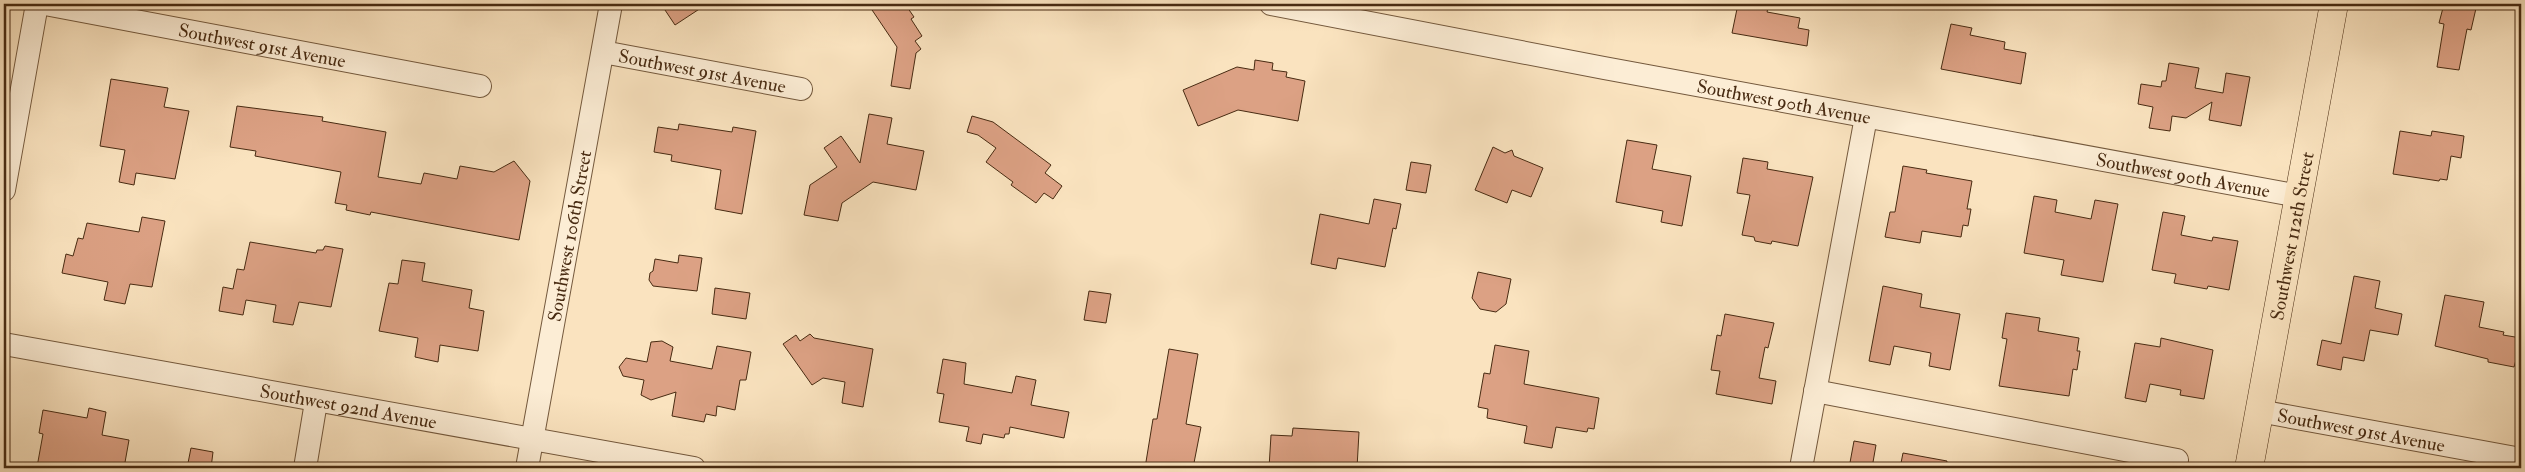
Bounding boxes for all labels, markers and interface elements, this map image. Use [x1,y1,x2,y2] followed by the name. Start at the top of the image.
[176,18,348,73] street label: Southwest 91st Avenue
[616,44,788,99] street label: Southwest 91st Avenue
[1695,74,1873,130] street label: Southwest 90th Avenue
[543,148,597,324] street label: Southwest 106th Street
[2094,148,2272,203] street label: Southwest 90th Avenue
[2265,150,2320,322] street label: Southwest 112th Street
[258,379,439,435] street label: Southwest 92nd Avenue
[2275,404,2447,458] street label: Southwest 91st Avenue

